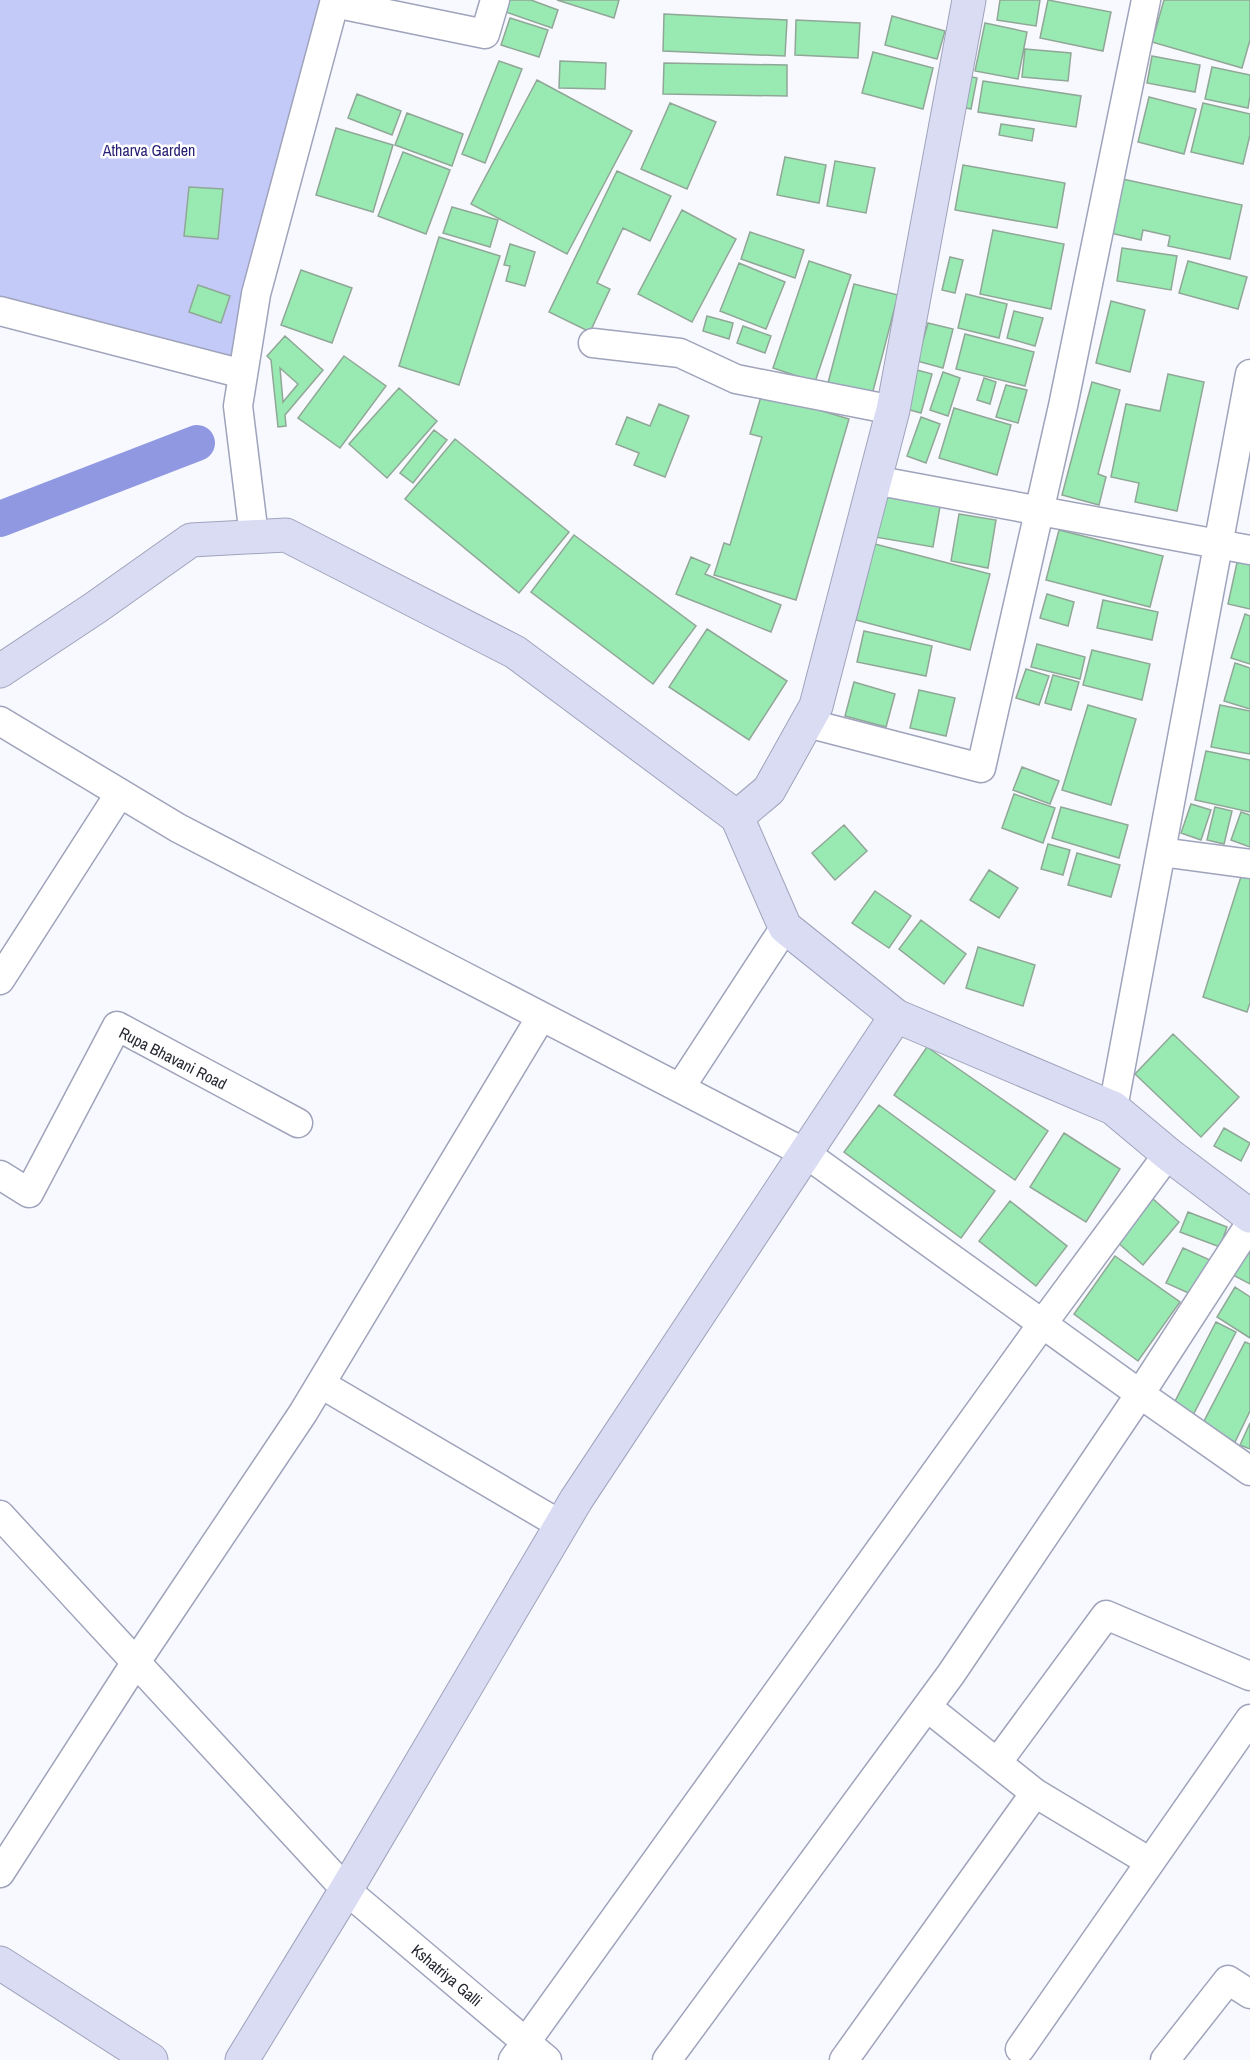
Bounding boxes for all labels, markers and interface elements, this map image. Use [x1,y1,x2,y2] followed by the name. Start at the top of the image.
[102,139,195,161] park label: Atharva Garden
[115,1021,231,1095] street label: Rupa Bhavani Road
[407,1939,487,2011] street label: Kshatriya Galli

